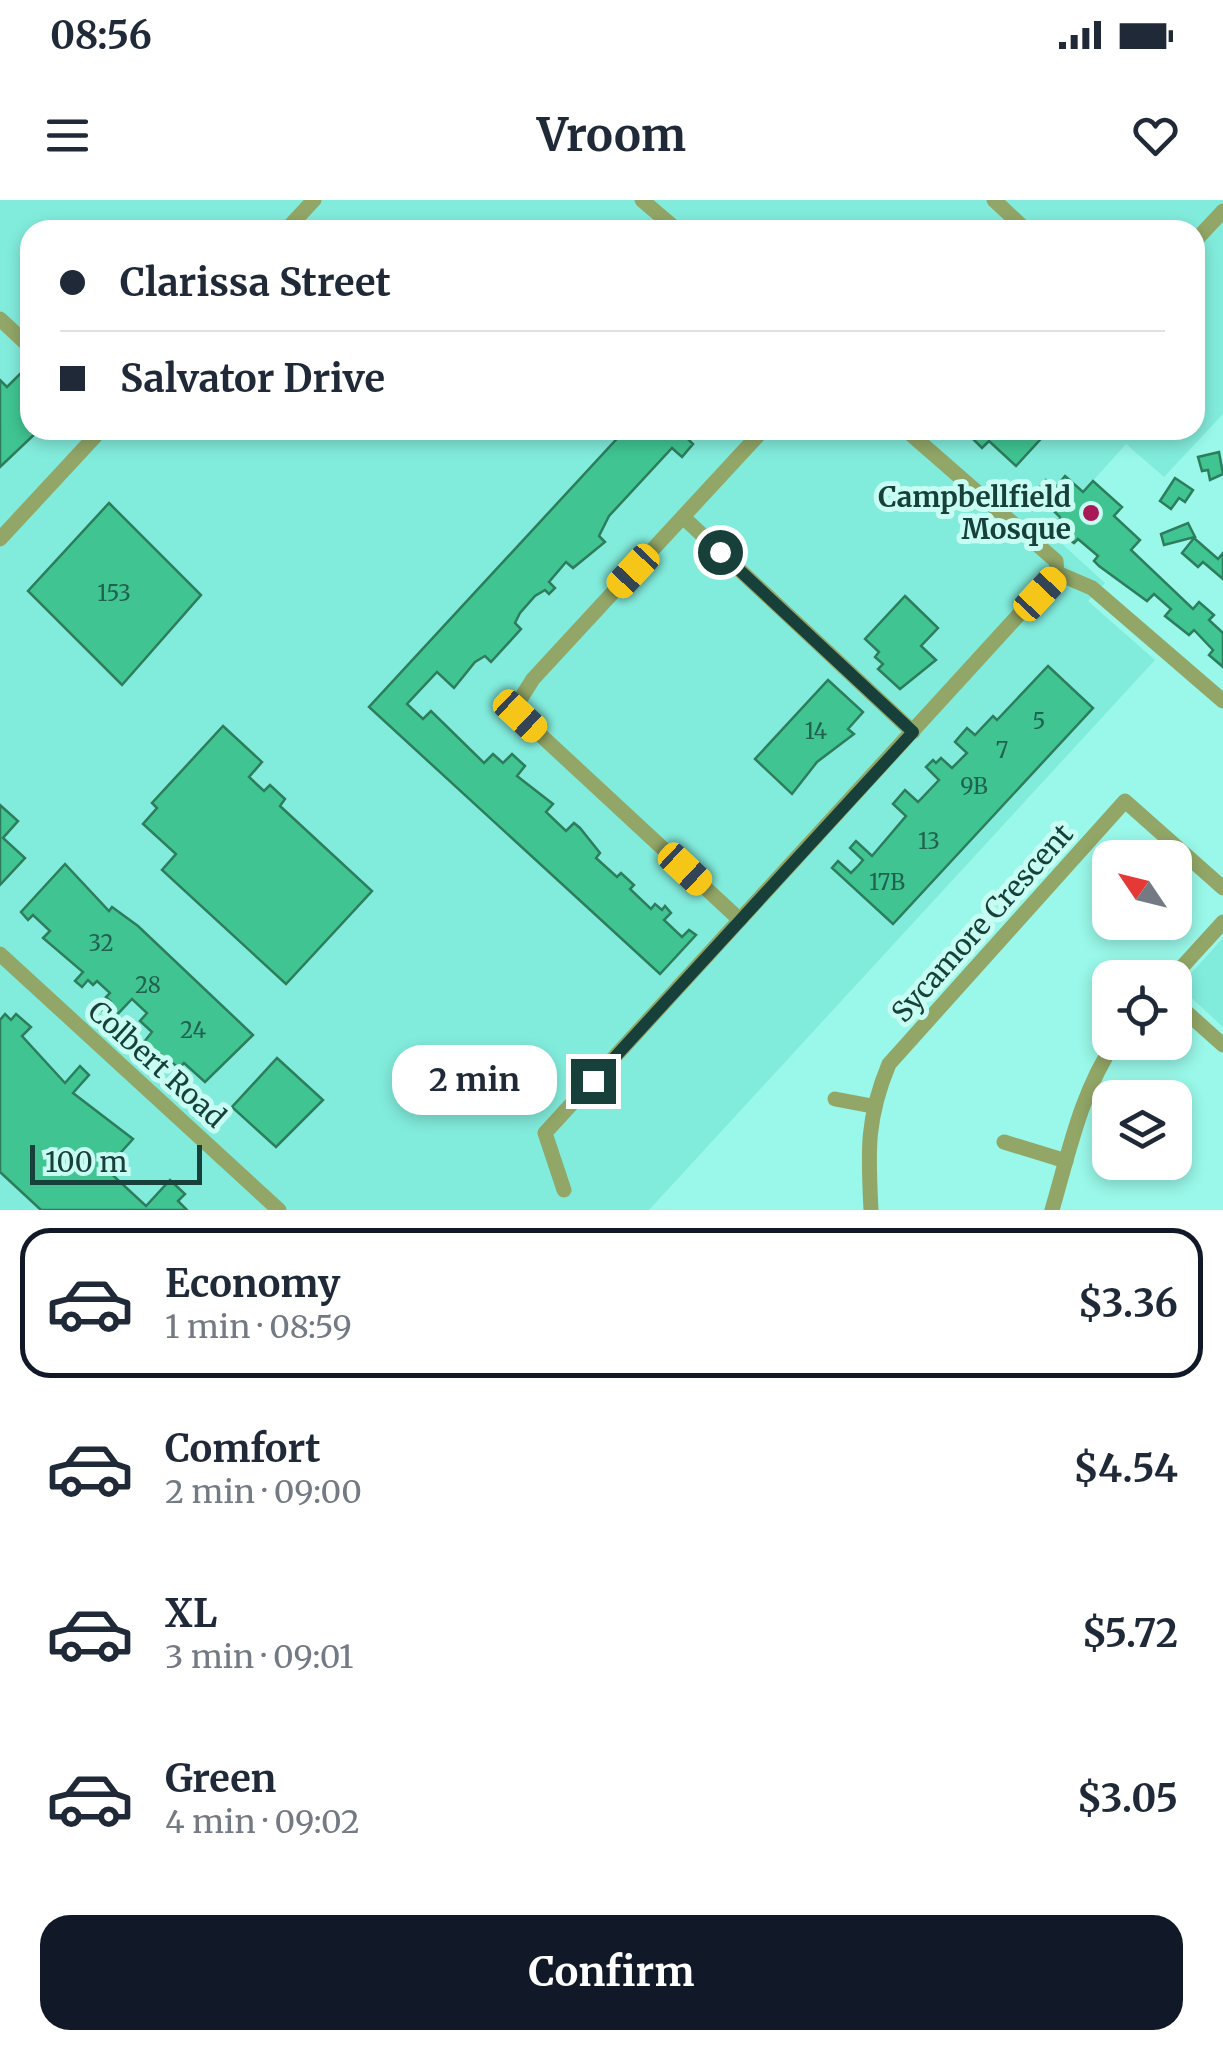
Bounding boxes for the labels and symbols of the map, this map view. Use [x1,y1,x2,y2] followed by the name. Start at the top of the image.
[878,479,1071,547] place label: Campbellfield Mosque
[1080,502,1102,524] marker: Campbellfield Mosque
[698,530,743,575] route start
[602,539,664,603] car
[1009,562,1071,626] car
[97,579,131,607] house number: 153
[488,685,552,747] car
[1033,707,1045,735] house number: 5
[805,717,828,745] house number: 14
[996,736,1008,764] house number: 7
[960,772,988,800] house number: 9B
[884,816,1080,1030] street label: Sycamore Crescent
[918,827,940,855] house number: 13
[653,838,717,900] car
[1092,840,1192,940] north arrow
[869,868,905,896] house number: 17B
[89,929,114,957] house number: 32
[135,971,161,999] house number: 28
[81,993,233,1135] street label: Colbert Road
[180,1016,206,1044] house number: 24
[393,1046,558,1116] callout: 2 min
[571,1059,616,1104] route end
[30,1140,202,1184] scale bar

